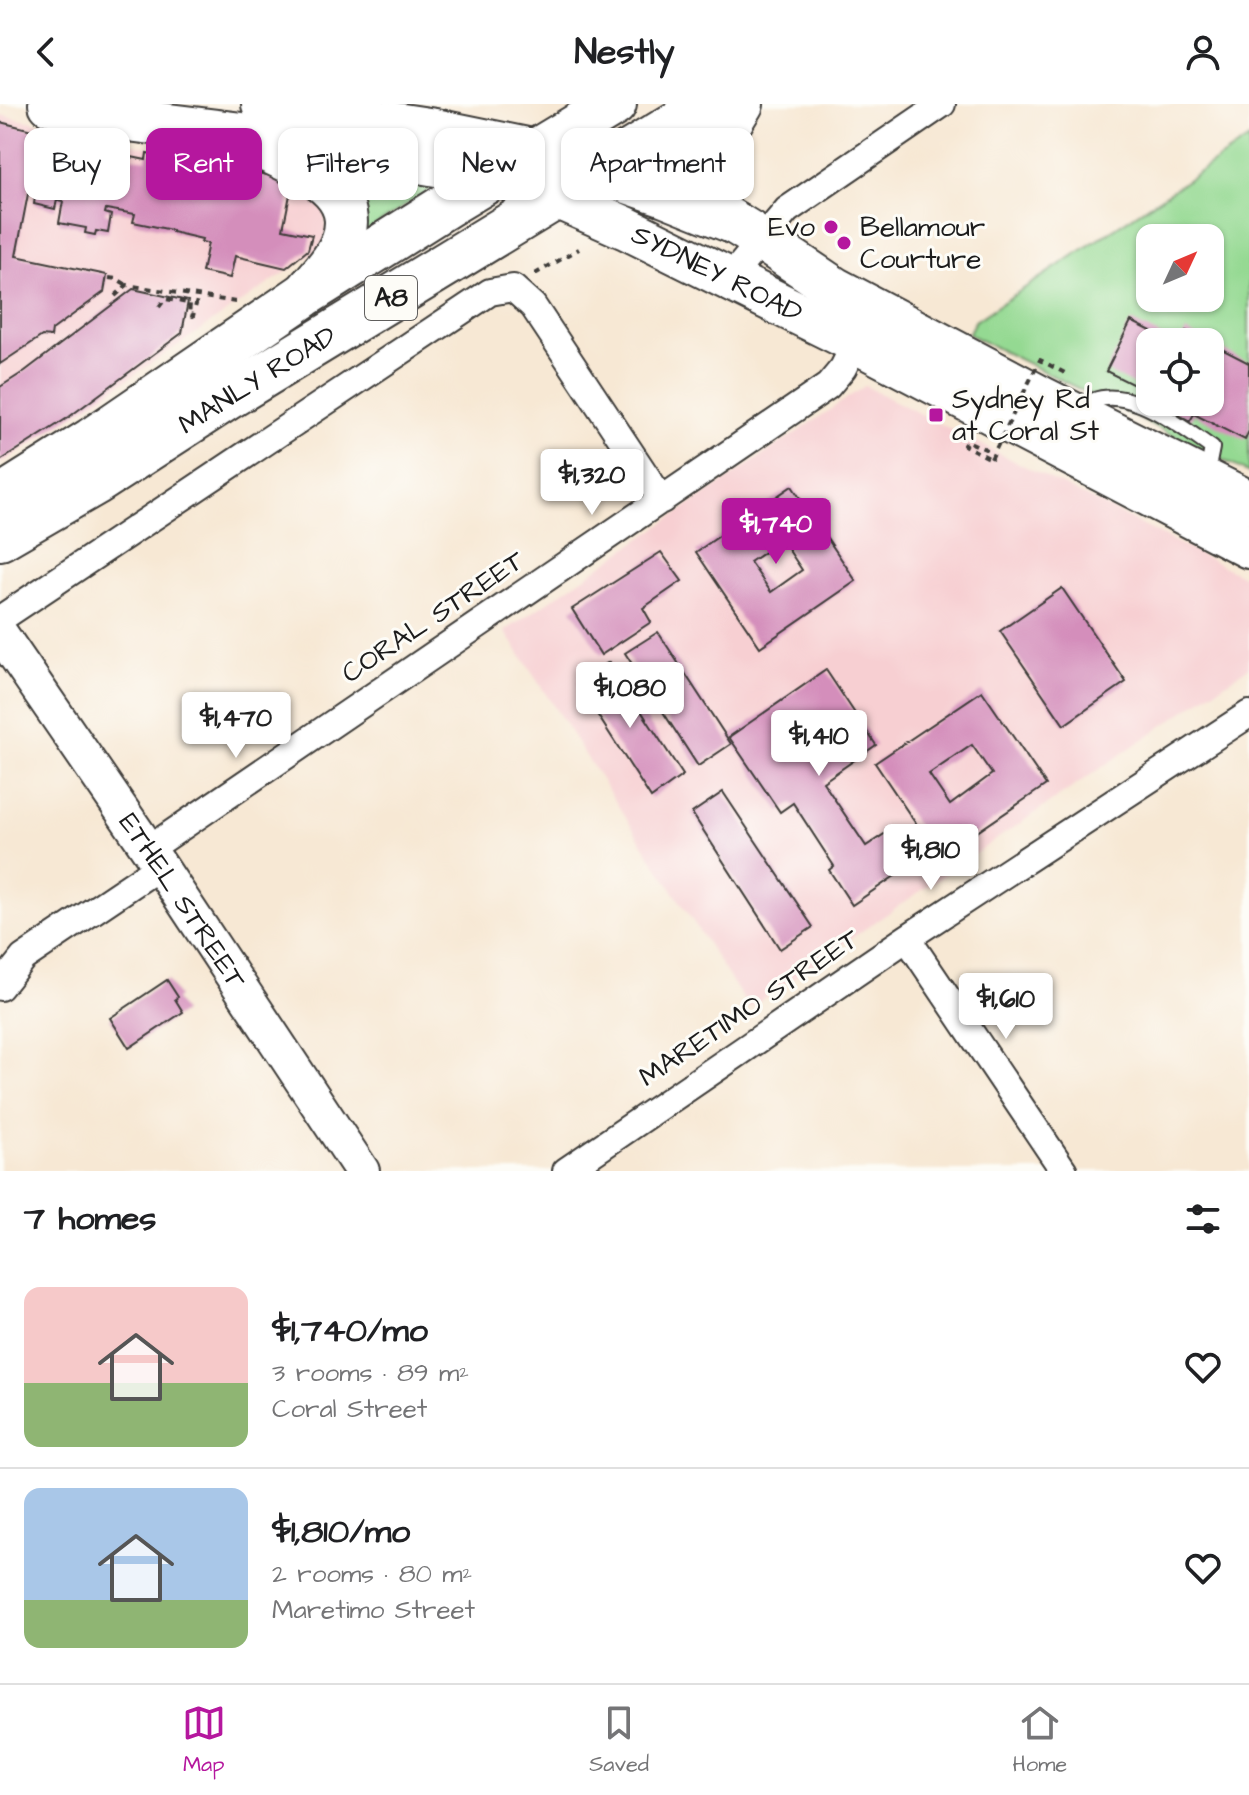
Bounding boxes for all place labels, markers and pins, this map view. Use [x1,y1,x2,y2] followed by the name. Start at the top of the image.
[768,208,815,247] place label: Evo
[860,208,985,279] place label: Bellamour Courture
[822,218,840,236] marker: Evo
[835,234,853,252] marker: Bellamour Courture
[952,380,1100,451] place label: Sydney Rd at Coral St
[927,406,945,424] marker: Sydney Rd at Coral St
[527,449,657,517] pin: $1,320
[711,498,841,566] pin: $1,740
[565,662,695,730] pin: $1,080
[171,692,301,760] pin: $1,470
[754,710,884,778] pin: $1,410
[866,824,996,892] pin: $1,810
[941,973,1071,1041] pin: $1,610

